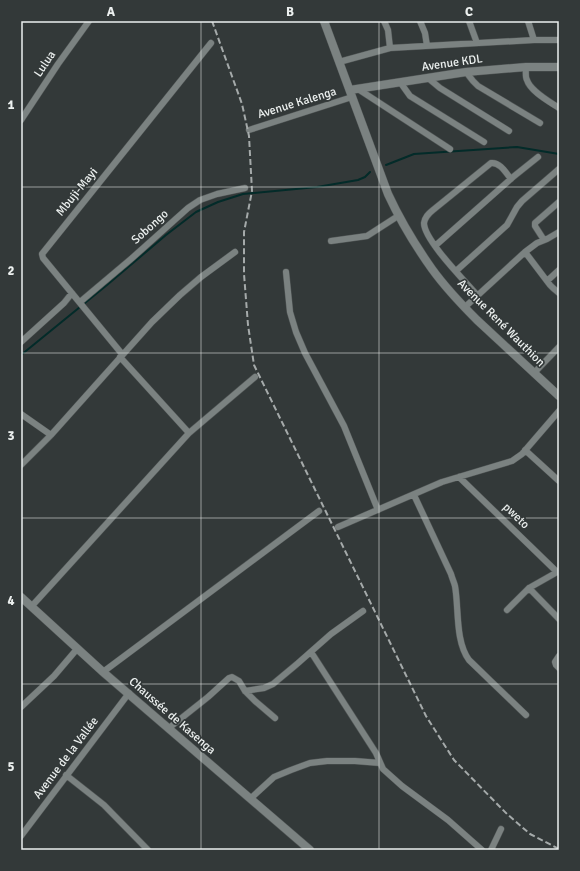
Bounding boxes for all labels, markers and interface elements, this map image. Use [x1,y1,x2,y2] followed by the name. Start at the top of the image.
[107,4,116,20] text: A
[286,4,294,20] text: B
[465,4,473,20] text: C
[31,48,59,80] street label: Lulua
[421,51,483,75] street label: Avenue KDL
[256,84,338,122] street label: Avenue Kalenga
[7,97,15,113] text: 1
[53,165,101,219] street label: Mbuji-Mayi
[128,207,172,247] street label: Sobongo
[7,263,15,279] text: 2
[454,276,548,370] street label: Avenue René Wauthion
[7,428,15,444] text: 3
[500,500,532,532] street label: pweto
[7,593,15,609] text: 4
[126,674,218,758] street label: Chaussée de Kasenga
[30,714,102,802] street label: Avenue de la Vallée
[7,759,15,775] text: 5

